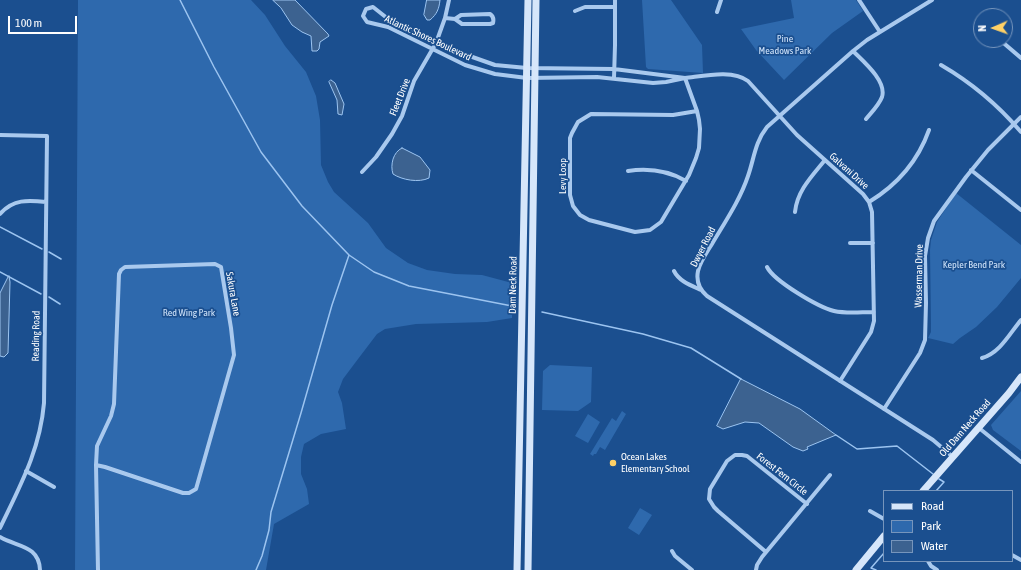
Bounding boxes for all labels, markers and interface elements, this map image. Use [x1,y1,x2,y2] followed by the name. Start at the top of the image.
[10,8,79,34] scale bar
[973,8,1013,48] north arrow
[383,13,473,63] street label: Atlantic Shores Boulevard
[15,16,42,30] text: 100 m
[976,25,988,32] text: N
[759,33,811,56] park label: Pine Meadows Park
[387,77,413,117] street label: Fleet Drive
[827,150,871,192] street label: Galvani Drive
[557,158,569,194] street label: Levy Loop
[688,225,718,269] street label: Dwyer Road
[912,244,926,308] street label: Wasserman Drive
[506,256,520,314] street label: Dam Neck Road
[943,259,1005,271] park label: Kepler Bend Park
[223,271,243,317] street label: Sakura Lane
[163,307,215,319] park label: Red Wing Park
[30,310,42,362] street label: Reading Road
[937,397,993,459] street label: Old Dam Neck Road
[754,450,810,498] street label: Forest Fern Circle
[621,451,690,474] place label: Ocean Lakes Elementary School
[608,458,618,468] marker: Ocean Lakes Elementary School
[883,490,1013,562] legend
[921,499,944,513] text: Road
[921,519,941,533] text: Park
[921,539,947,553] text: Water

